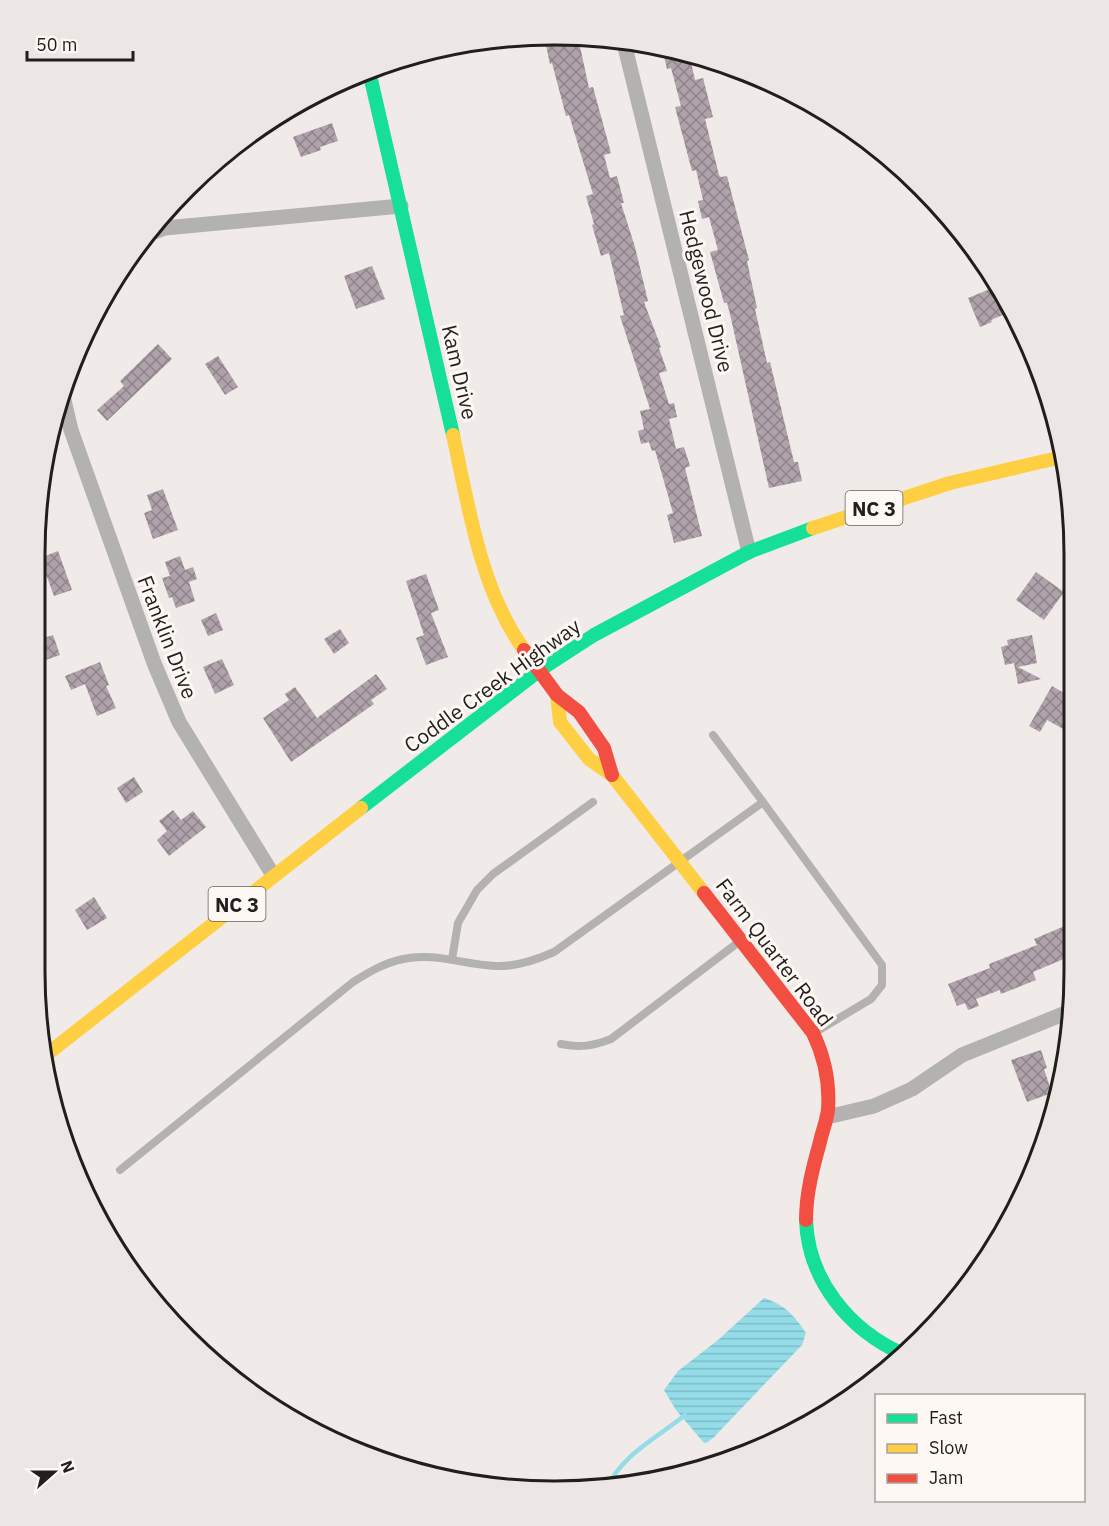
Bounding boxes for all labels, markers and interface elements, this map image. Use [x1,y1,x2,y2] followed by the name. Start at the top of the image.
[27,24,134,62] scale bar
[36,33,78,56] text: 50 m
[673,207,741,375] street label: Hedgewood Drive
[436,322,484,422] street label: Kam Drive
[846,491,902,525] road number: NC 3
[132,571,204,703] street label: Franklin Drive
[398,611,586,759] street label: Coddle Creek Highway
[710,872,840,1032] street label: Farm Quarter Road
[208,887,266,921] road number: NC 3
[875,1394,1085,1502] legend
[929,1406,963,1429] text: Fast
[929,1436,968,1459] text: Slow
[24,1442,84,1502] north arrow
[57,1458,79,1476] text: N
[929,1466,964,1489] text: Jam

